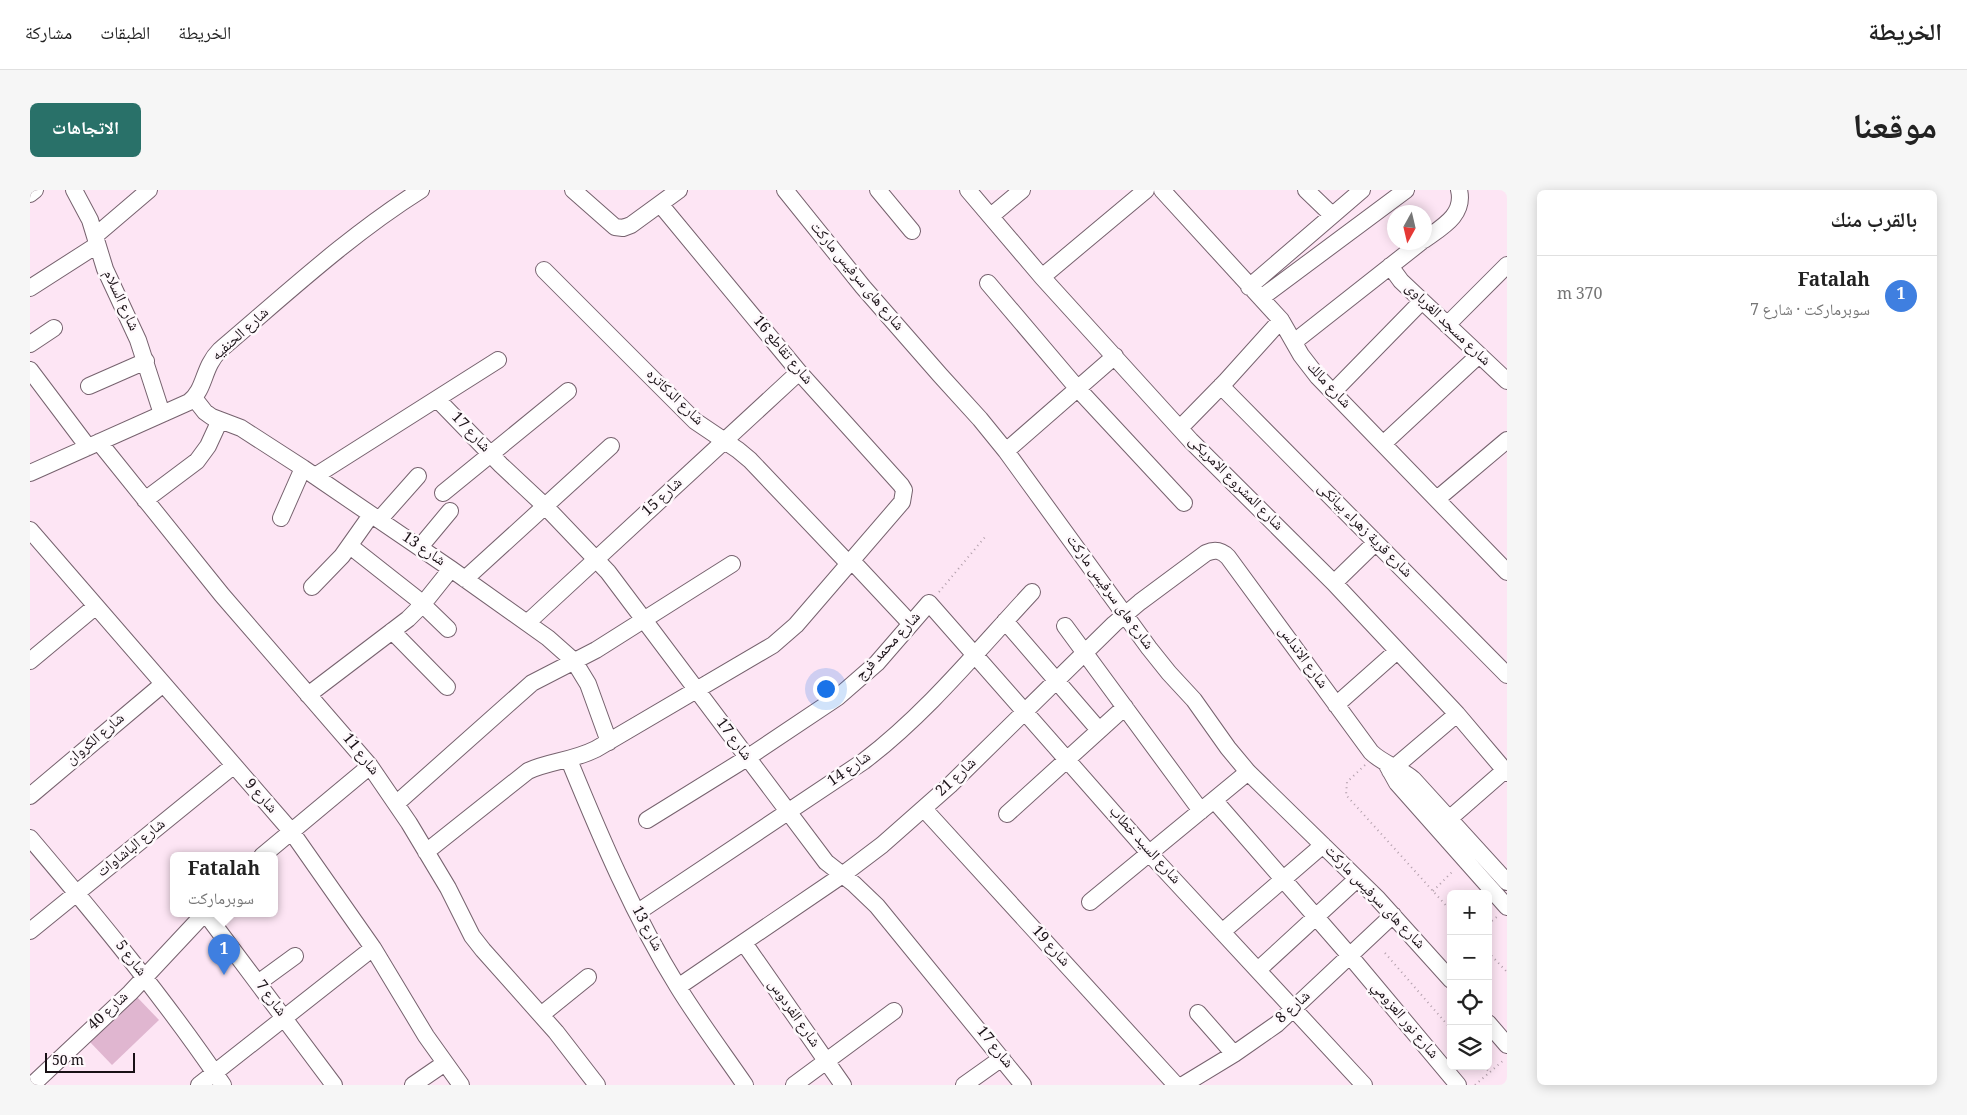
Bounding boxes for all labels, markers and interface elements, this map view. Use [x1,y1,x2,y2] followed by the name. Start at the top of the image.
[1868,14,1942,55] text: الخريطة
[25,20,72,50] text: مشاركة
[100,20,150,50] text: الطبقات
[178,20,231,50] text: الخريطة
[1852,101,1937,160] text: موقعنا
[30,103,141,157] button: الاتجاهات
[1387,205,1432,250] north arrow
[1830,205,1917,240] text: بالقرب منك
[802,216,910,338] street label: شارع هاى سرفيس ماركت
[94,266,146,336] street label: شارع السلام
[1798,266,1870,298] text: Fatalah
[1398,277,1496,373] street label: شارع مسجد الغرباوى
[1557,282,1603,309] text: 370 m
[1897,282,1905,309] text: 1
[1750,298,1870,325] text: سوبرماركت · شارع 7
[206,302,276,368] street label: شارع الحنفيه
[745,311,819,392] street label: شارع تقاطع 16
[1299,356,1357,416] street label: شارع مالك
[639,363,709,433] street label: شارع الدكاتره
[444,406,496,460] street label: شارع 17
[1181,430,1289,538] street label: شارع المشروع الامريكى
[636,472,690,524] street label: شارع 15
[1310,477,1418,585] street label: شارع قرية زهراء بيانكى
[396,526,451,574] street label: شارع 13
[1058,530,1160,656] street label: شارع هاى سرفيس ماركت
[850,606,928,688] street label: شارع محمد فرج
[1270,621,1334,695] street label: شارع الاندلس
[813,676,839,702] your location
[60,707,132,773] street label: شارع الكروان
[708,713,758,767] street label: شارع 17
[335,728,385,782] street label: شارع 11
[823,745,877,795] street label: شارع 14
[930,752,984,804] street label: شارع 21
[237,773,283,821] street label: شارع 9
[1101,801,1187,891] street label: شارع السيد خطاب
[92,813,172,885] street label: شارع الباشاوات
[1317,840,1431,956] street label: شارع هاى سرفيس ماركت
[170,852,278,917] popup
[188,855,260,887] text: Fatalah
[188,887,254,914] text: سوبرماركت
[1447,890,1492,1070] map controls
[1447,890,1492,935] button: +
[623,901,669,957] street label: شارع 13
[1024,920,1076,974] street label: شارع 19
[208,934,240,975] pin: 1
[107,935,153,983] street label: شارع 5
[1447,935,1492,980] button: −
[760,974,826,1054] street label: شارع الفردوس
[248,975,293,1023] street label: شارع 7
[1363,976,1445,1066] street label: شارع نور العزومي
[1447,980,1492,1025] button: locate
[1270,985,1318,1031] street label: شارع 8
[82,986,136,1038] street label: شارع 40
[969,1021,1019,1075] street label: شارع 17
[1447,1025,1492,1070] button: layers
[45,1050,135,1073] scale bar
[52,1050,84,1074] text: 50 m

